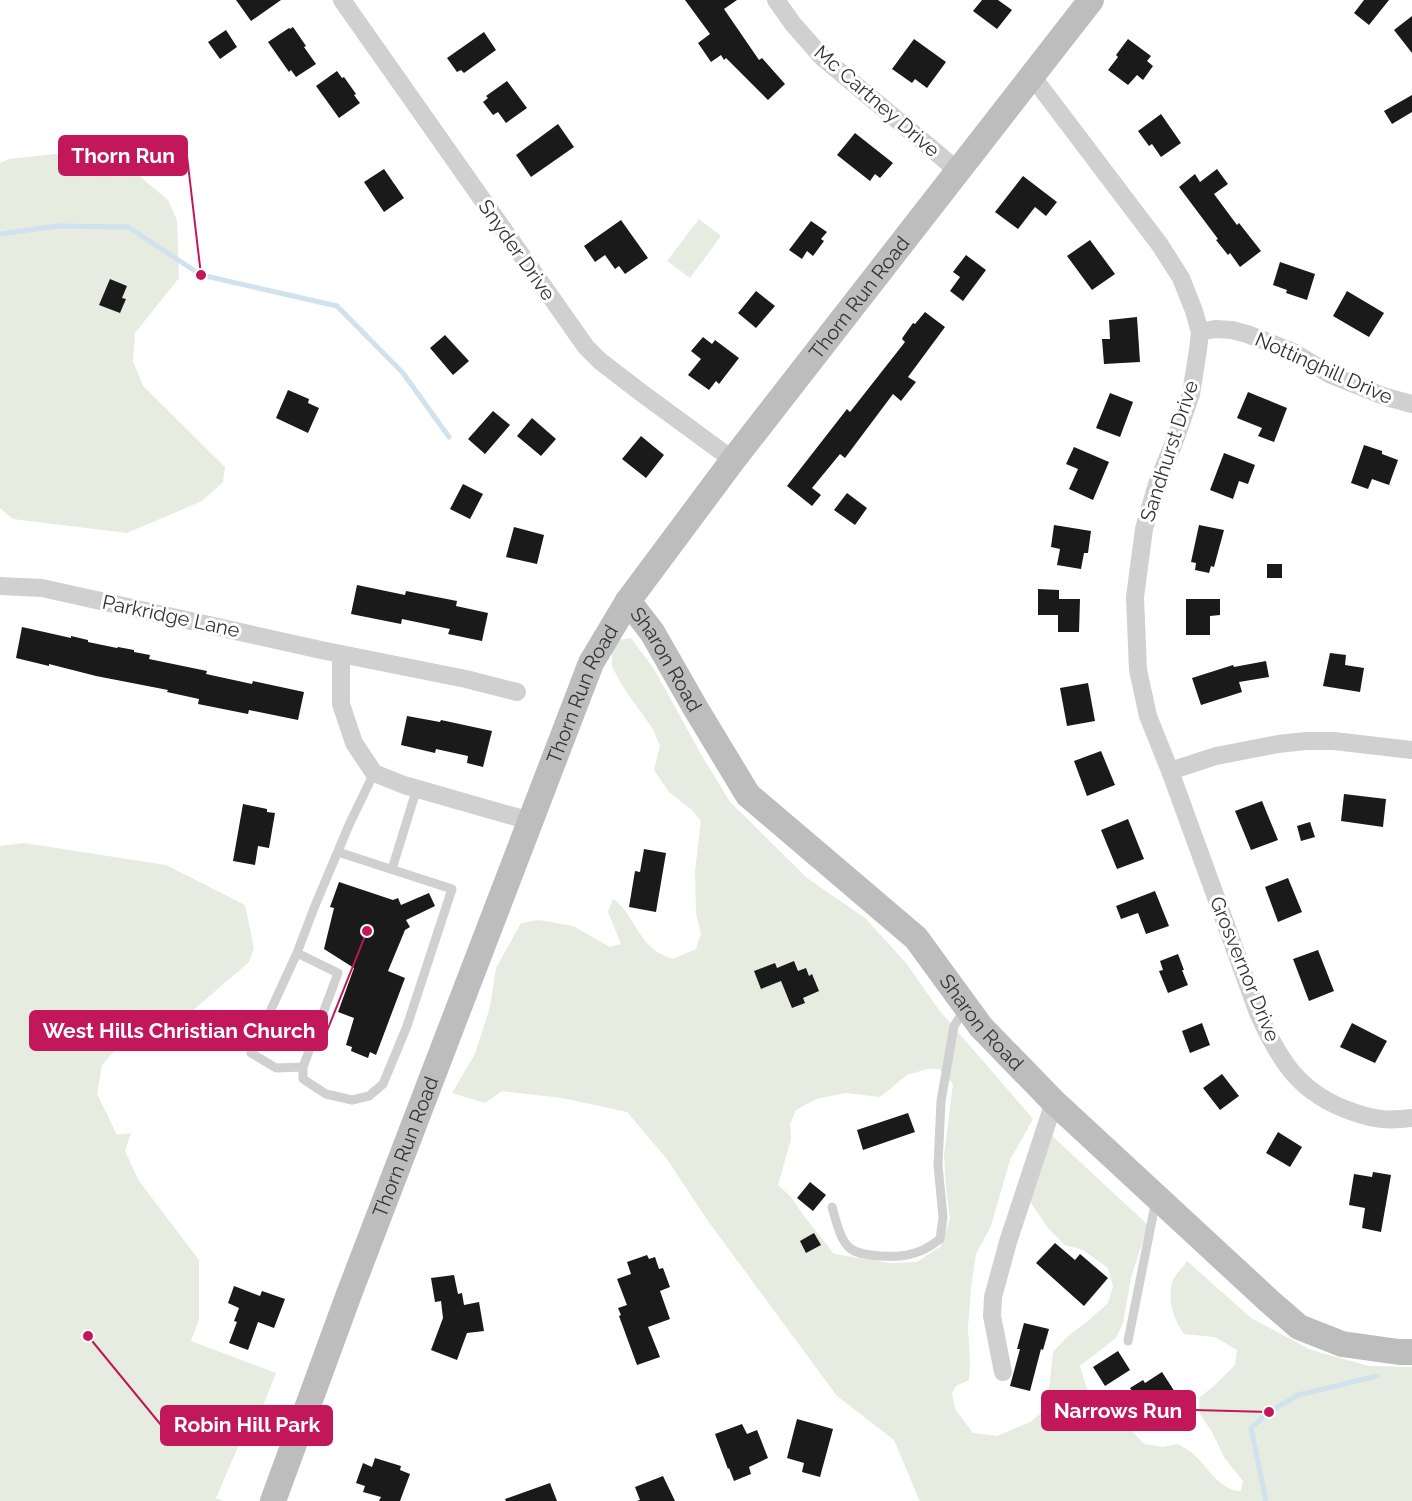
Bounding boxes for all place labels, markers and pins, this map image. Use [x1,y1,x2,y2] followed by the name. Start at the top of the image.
[59,136,187,175] callout: Thorn Run
[30,1011,327,1050] callout: West Hills Christian Church
[1042,1391,1195,1430] callout: Narrows Run
[161,1406,332,1445] callout: Robin Hill Park

